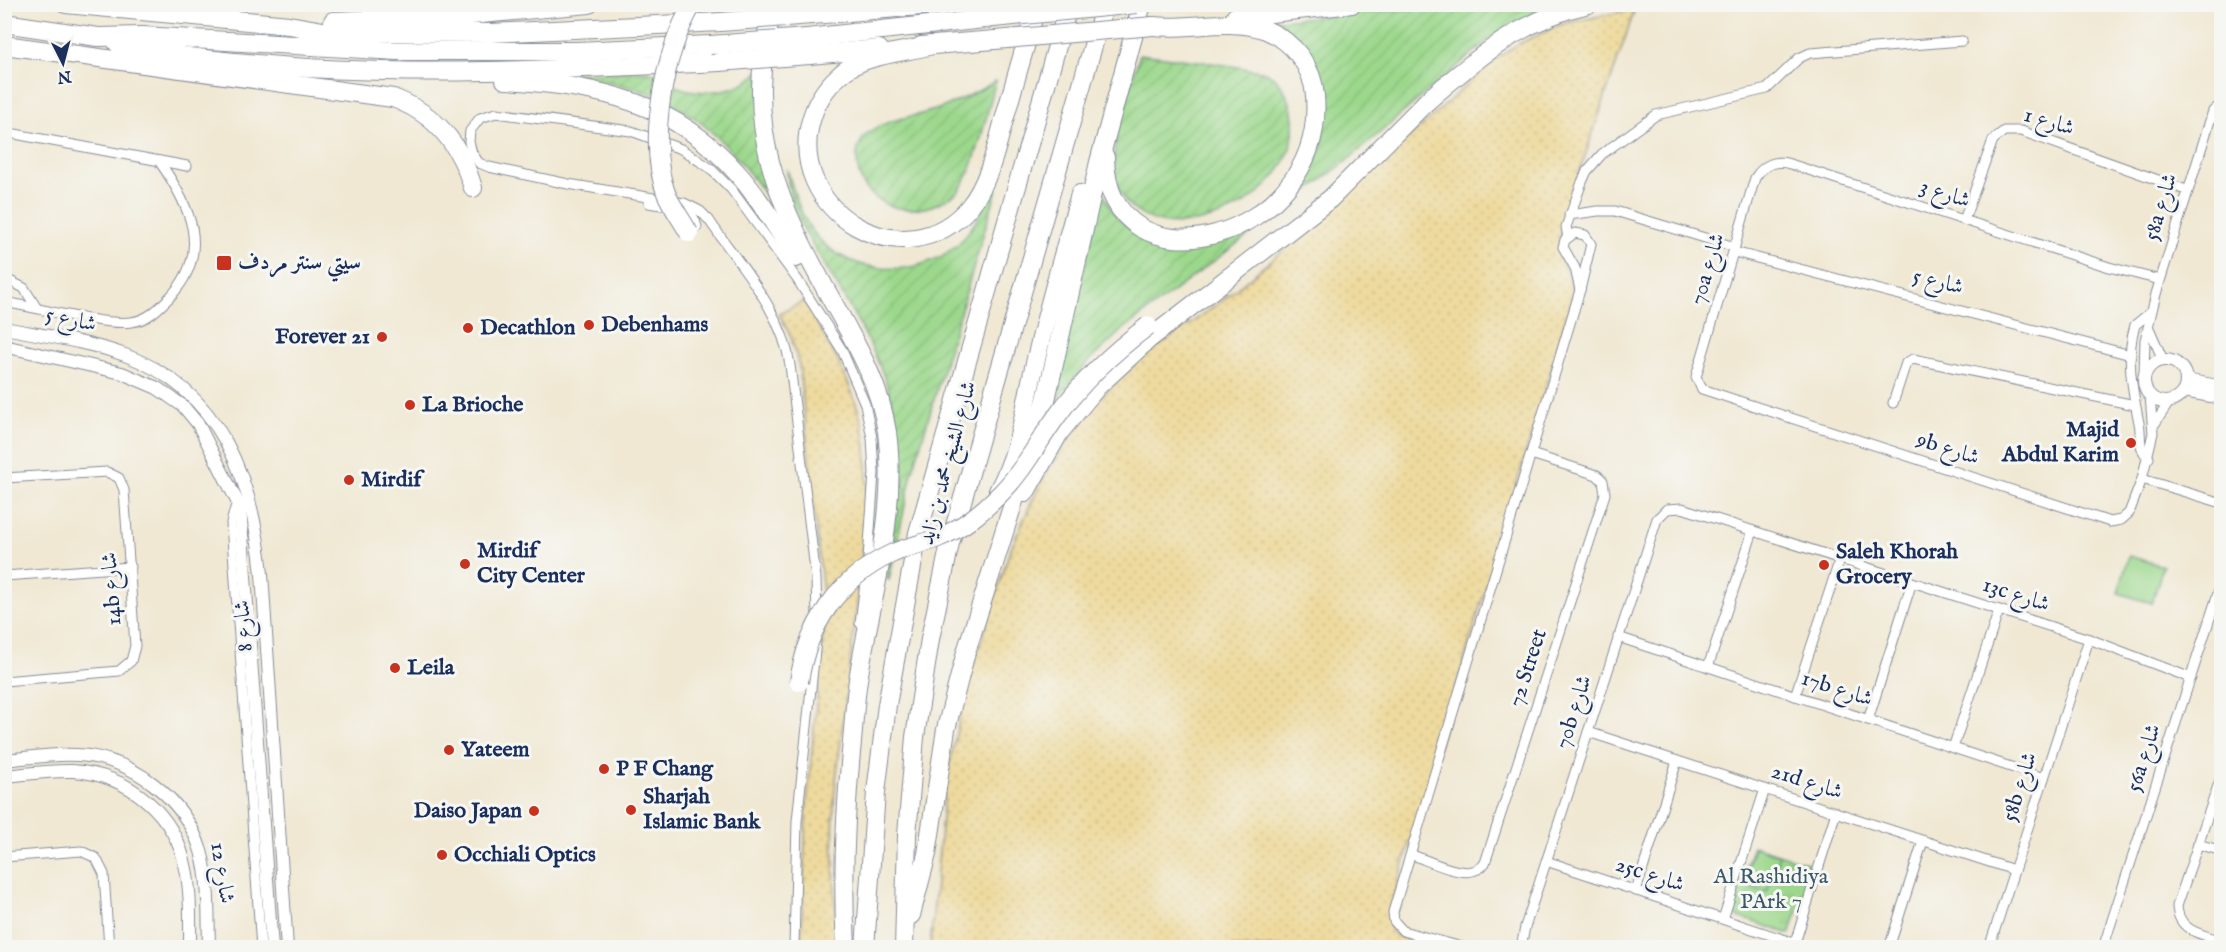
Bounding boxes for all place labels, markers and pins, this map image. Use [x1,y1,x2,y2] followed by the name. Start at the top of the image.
[238,249,361,282] place label: سيتي سنتر مردف
[215,254,233,272] marker: سيتي سنتر مردف
[601,311,709,339] place label: Debenhams
[480,314,576,342] place label: Decathlon
[582,318,596,332] marker: Debenhams
[461,321,475,335] marker: Decathlon
[275,323,370,351] place label: Forever 21
[375,330,389,344] marker: Forever 21
[422,391,523,419] place label: La Brioche
[403,398,417,412] marker: La Brioche
[2001,416,2120,469] place label: Majid Abdul Karim
[2124,436,2138,450] marker: Majid Abdul Karim
[361,466,425,494] place label: Mirdif
[342,473,356,487] marker: Mirdif
[477,537,586,590] place label: Mirdif City Center
[1836,538,1958,591] place label: Saleh Khorah Grocery
[458,557,472,571] marker: Mirdif City Center
[1817,558,1831,572] marker: Saleh Khorah Grocery
[407,654,455,682] place label: Leila
[388,661,402,675] marker: Leila
[461,736,530,764] place label: Yateem
[442,743,456,757] marker: Yateem
[616,755,714,783] place label: P F Chang
[597,762,611,776] marker: P F Chang
[643,783,762,836] place label: Sharjah Islamic Bank
[413,797,522,825] place label: Daiso Japan
[624,803,638,817] marker: Sharjah Islamic Bank
[527,804,541,818] marker: Daiso Japan
[454,841,596,869] place label: Occhiali Optics
[435,848,449,862] marker: Occhiali Optics

